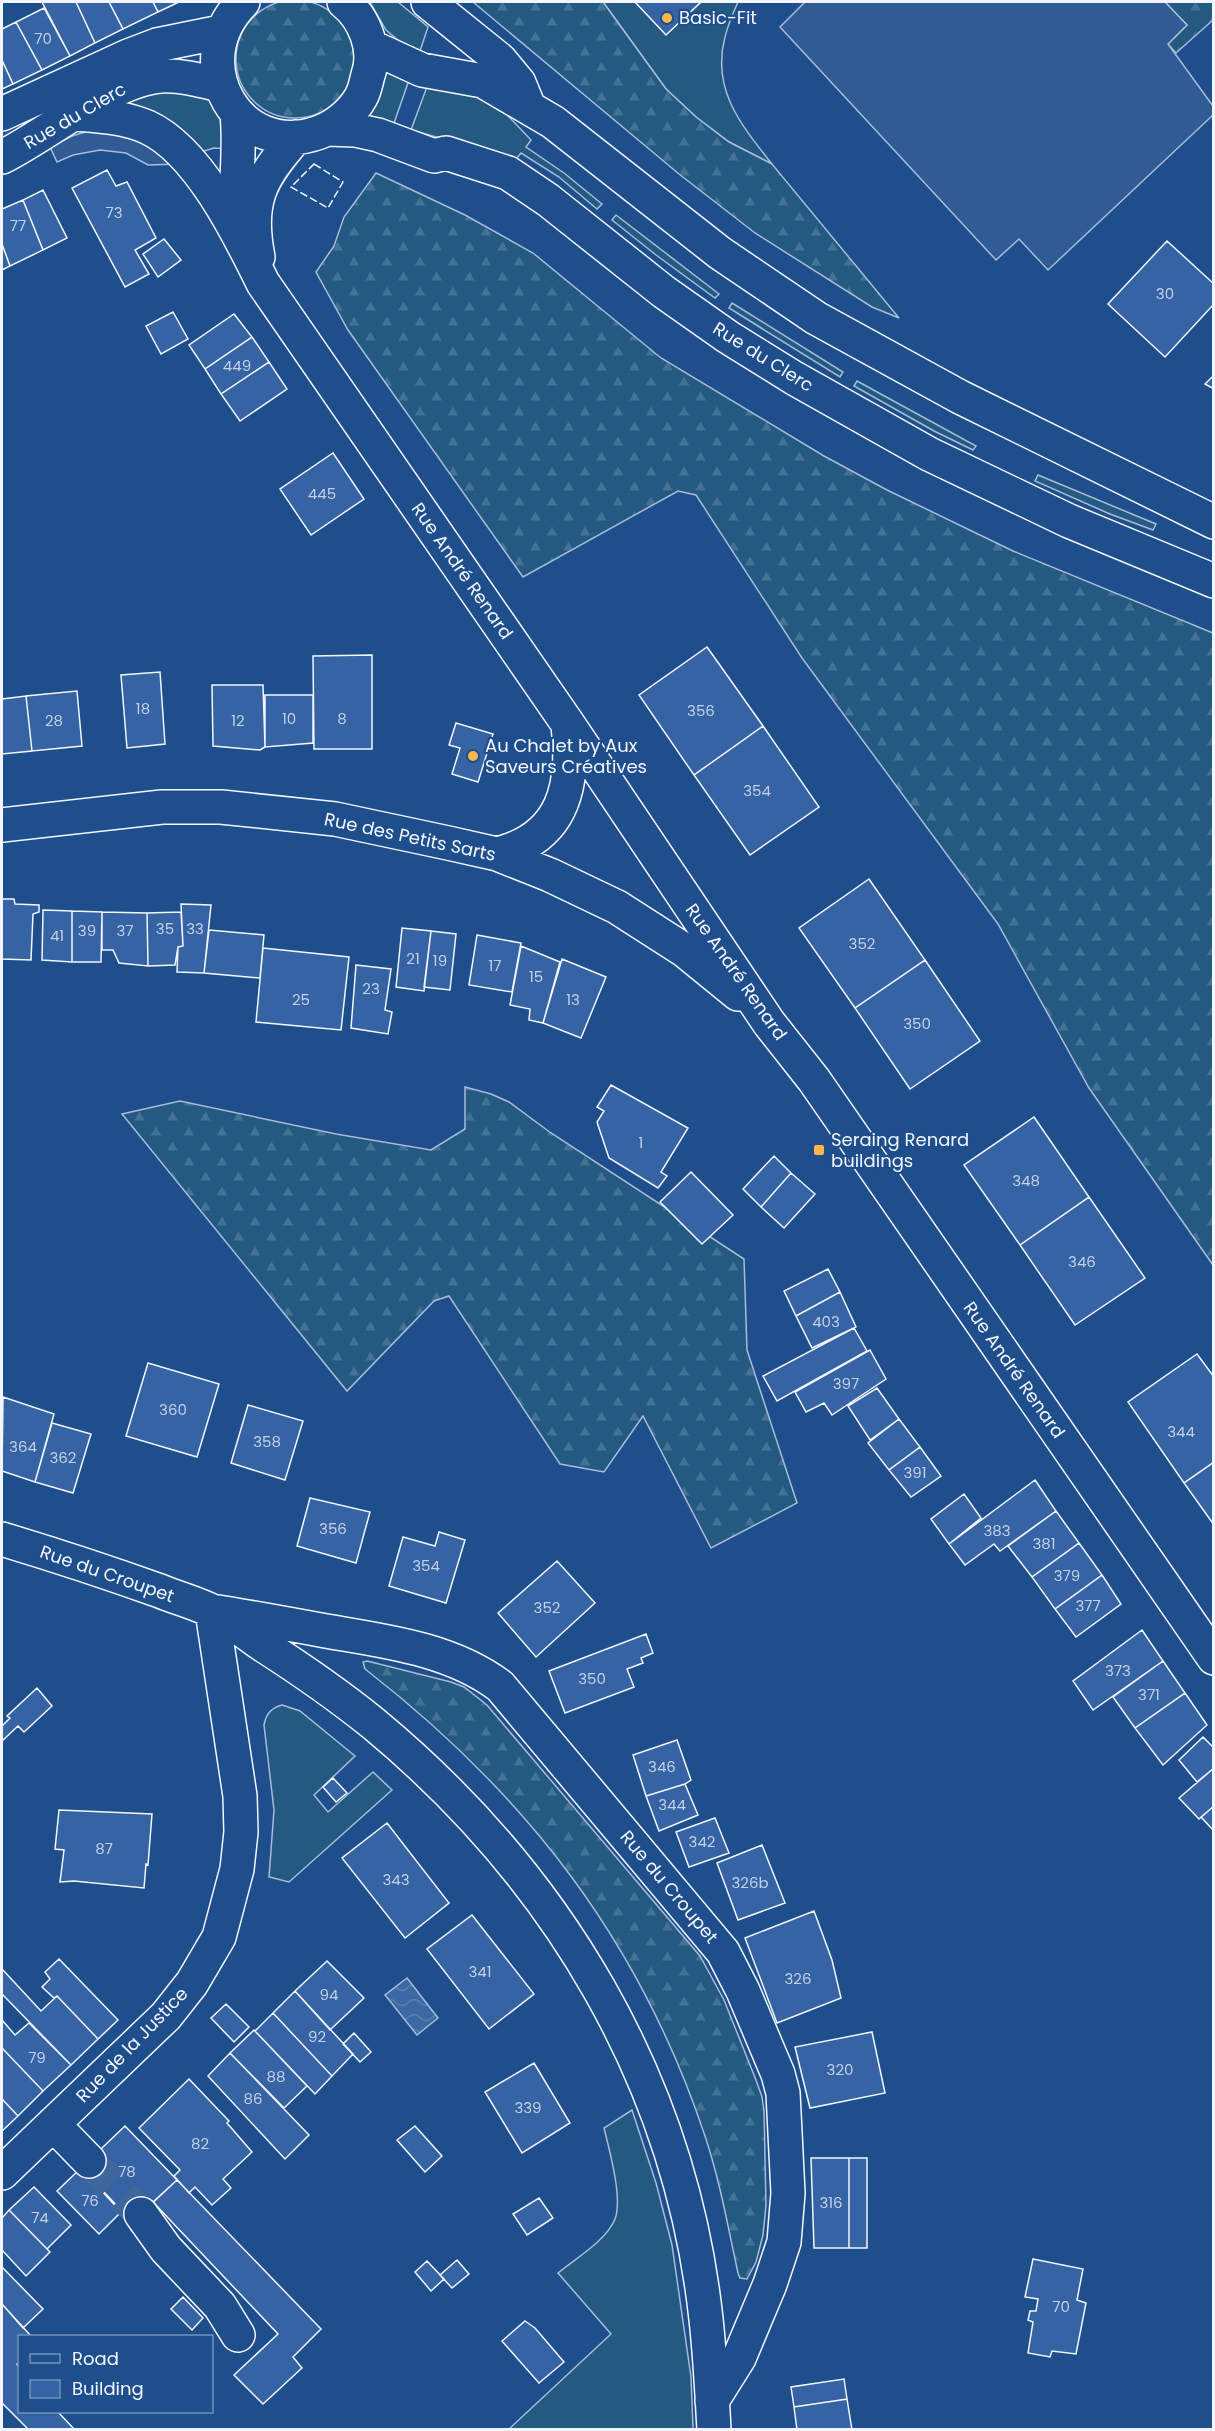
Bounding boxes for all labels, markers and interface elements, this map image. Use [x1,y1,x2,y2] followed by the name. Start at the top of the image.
[679,5,757,30] place label: Basic-Fit
[660,11,674,25] marker: Basic-Fit
[34,28,52,49] house number: 70
[19,76,130,155] street label: Rue du Clerc
[105,202,123,223] house number: 73
[10,215,26,236] house number: 77
[1156,283,1174,304] house number: 30
[708,316,818,397] street label: Rue du Clerc
[223,355,251,376] house number: 449
[308,483,336,504] house number: 445
[406,497,519,644] street label: Rue André Renard
[136,698,150,719] house number: 18
[687,700,715,721] house number: 356
[282,708,296,729] house number: 10
[337,708,347,729] house number: 8
[45,710,63,731] house number: 28
[231,710,245,731] house number: 12
[485,733,647,779] place label: Au Chalet by Aux Saveurs Créatives
[466,749,480,763] marker: Au Chalet by Aux Saveurs Créatives
[743,780,771,801] house number: 354
[322,806,498,867] street label: Rue des Petits Sarts
[680,898,793,1045] street label: Rue André Renard
[156,918,174,939] house number: 35
[186,918,204,939] house number: 33
[78,920,96,941] house number: 39
[116,920,134,941] house number: 37
[50,925,64,946] house number: 41
[849,933,875,954] house number: 352
[406,948,420,969] house number: 21
[433,950,447,971] house number: 19
[489,955,502,976] house number: 17
[529,966,543,987] house number: 15
[362,978,380,999] house number: 23
[292,989,310,1010] house number: 25
[566,989,580,1010] house number: 13
[903,1013,931,1034] house number: 350
[831,1127,969,1173] place label: Seraing Renard buildings
[639,1132,643,1153] house number: 1
[812,1143,826,1157] marker: Seraing Renard buildings
[1012,1170,1040,1191] house number: 348
[1068,1251,1096,1272] house number: 346
[958,1296,1071,1443] street label: Rue André Renard
[812,1311,840,1332] house number: 403
[833,1373,859,1394] house number: 397
[159,1399,187,1420] house number: 360
[1167,1421,1195,1442] house number: 344
[253,1431,281,1452] house number: 358
[9,1436,37,1457] house number: 364
[50,1447,77,1468] house number: 362
[903,1462,927,1483] house number: 391
[319,1518,347,1539] house number: 356
[983,1520,1011,1541] house number: 383
[1032,1533,1056,1554] house number: 381
[37,1539,178,1608] street label: Rue du Croupet
[412,1555,440,1576] house number: 354
[1054,1565,1080,1586] house number: 379
[1075,1595,1101,1616] house number: 377
[534,1597,560,1618] house number: 352
[1105,1660,1131,1681] house number: 373
[578,1668,606,1689] house number: 350
[1138,1684,1160,1705] house number: 371
[648,1756,676,1777] house number: 346
[658,1794,686,1815] house number: 344
[615,1825,724,1949] street label: Rue du Croupet
[689,1831,715,1852] house number: 342
[95,1838,113,1859] house number: 87
[382,1869,410,1890] house number: 343
[731,1872,769,1893] house number: 326b
[468,1961,492,1982] house number: 341
[785,1968,812,1989] house number: 326
[70,1981,193,2108] street label: Rue de la Justice
[320,1984,338,2005] house number: 94
[308,2026,326,2047] house number: 92
[28,2047,46,2068] house number: 79
[827,2059,853,2080] house number: 320
[267,2066,285,2087] house number: 88
[244,2088,263,2109] house number: 86
[514,2097,542,2118] house number: 339
[191,2133,209,2154] house number: 82
[118,2161,136,2182] house number: 78
[81,2190,99,2211] house number: 76
[819,2192,843,2213] house number: 316
[31,2207,49,2228] house number: 74
[1052,2296,1070,2317] house number: 70
[18,2335,213,2413] legend
[72,2346,119,2371] text: Road
[72,2376,144,2401] text: Building

